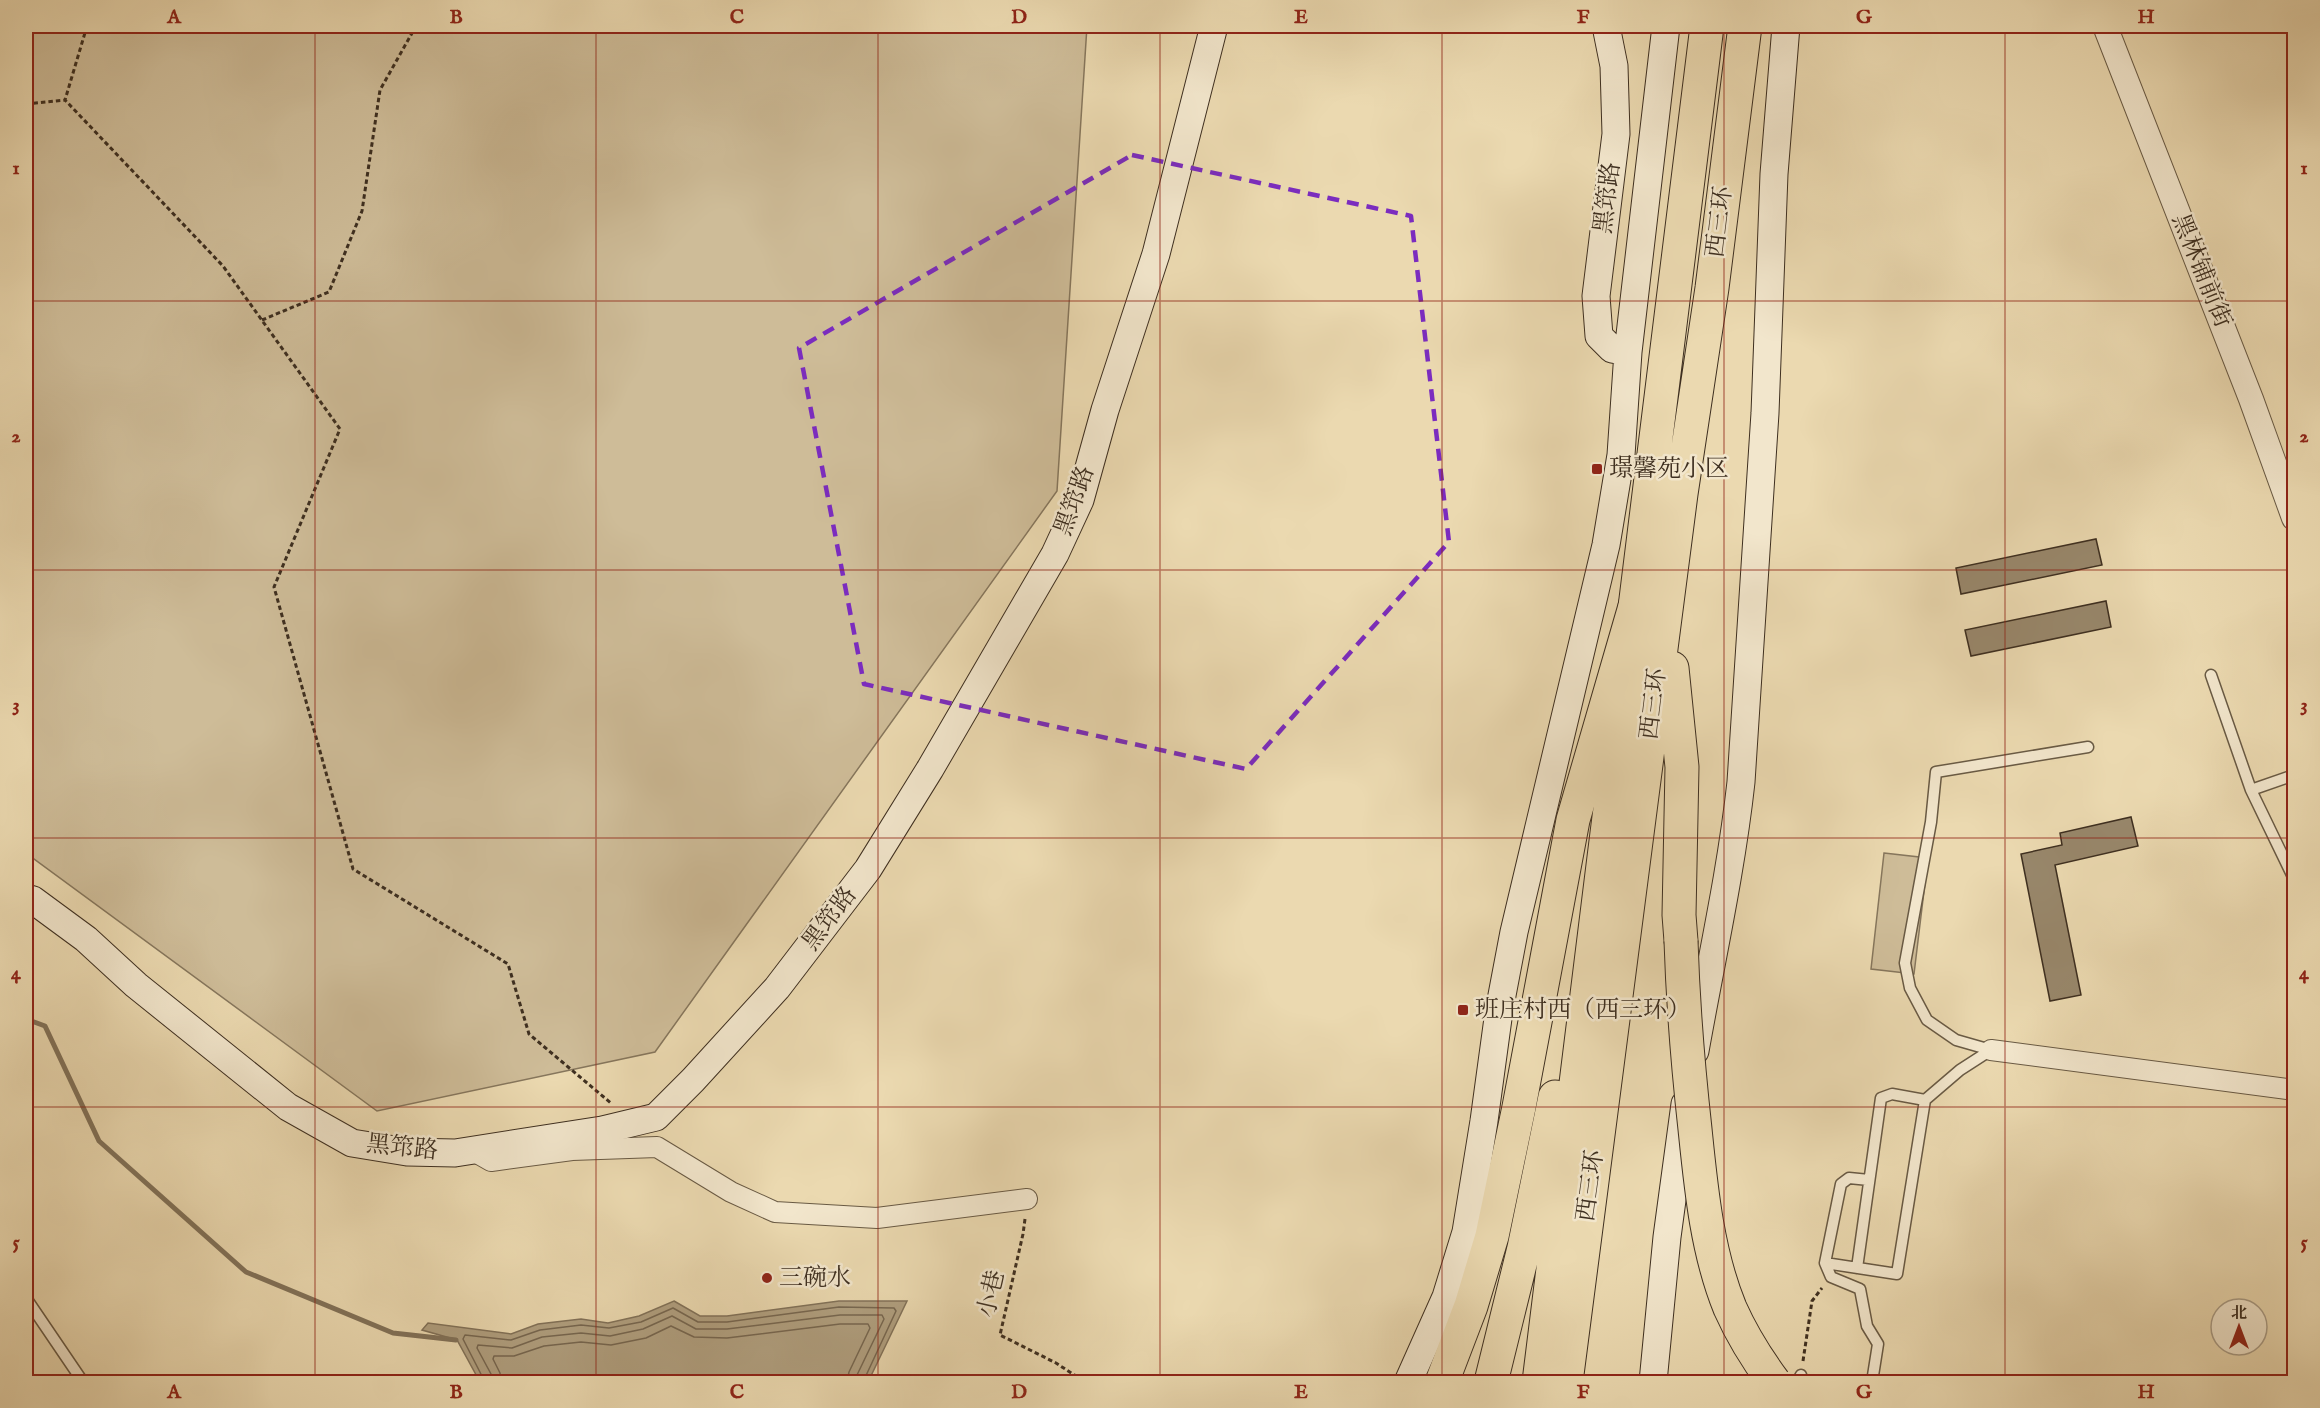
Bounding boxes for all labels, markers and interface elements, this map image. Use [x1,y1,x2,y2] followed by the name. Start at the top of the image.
[166,5,182,30] text: A
[449,5,463,30] text: B
[730,5,744,30] text: C
[1011,5,1027,30] text: D
[1294,5,1308,30] text: E
[1577,5,1590,30] text: F
[1856,5,1873,30] text: G
[2137,5,2155,30] text: H
[12,156,20,181] text: 1
[2300,156,2308,181] text: 1
[1588,160,1628,236] street label: 黑筇路
[1700,184,1740,260] street label: 西三环
[2164,210,2238,332] street label: 黑林铺前街
[11,424,21,449] text: 2
[2299,424,2309,449] text: 2
[1609,454,1729,485] place label: 璟馨苑小区
[1048,462,1102,540] street label: 黑筇路
[1590,462,1604,476] marker: 璟馨苑小区
[1634,666,1674,742] street label: 西三环
[12,693,20,718] text: 3
[2300,693,2308,718] text: 3
[796,881,864,957] street label: 黑筇路
[11,961,22,986] text: 4
[2299,961,2310,986] text: 4
[1475,995,1691,1026] place label: 班庄村西（西三环）
[1456,1003,1470,1017] marker: 班庄村西（西三环）
[365,1129,439,1167] street label: 黑筇路
[1571,1148,1611,1224] street label: 西三环
[12,1230,20,1255] text: 5
[2300,1230,2308,1255] text: 5
[779,1263,851,1294] place label: 三碗水
[971,1267,1013,1321] street label: 小巷
[760,1271,774,1285] marker: 三碗水
[2209,1297,2269,1357] north arrow
[2231,1304,2247,1324] text: 北
[166,1380,182,1405] text: A
[449,1380,463,1405] text: B
[730,1380,744,1405] text: C
[1011,1380,1027,1405] text: D
[1294,1380,1308,1405] text: E
[1577,1380,1590,1405] text: F
[1856,1380,1873,1405] text: G
[2137,1380,2155,1405] text: H

